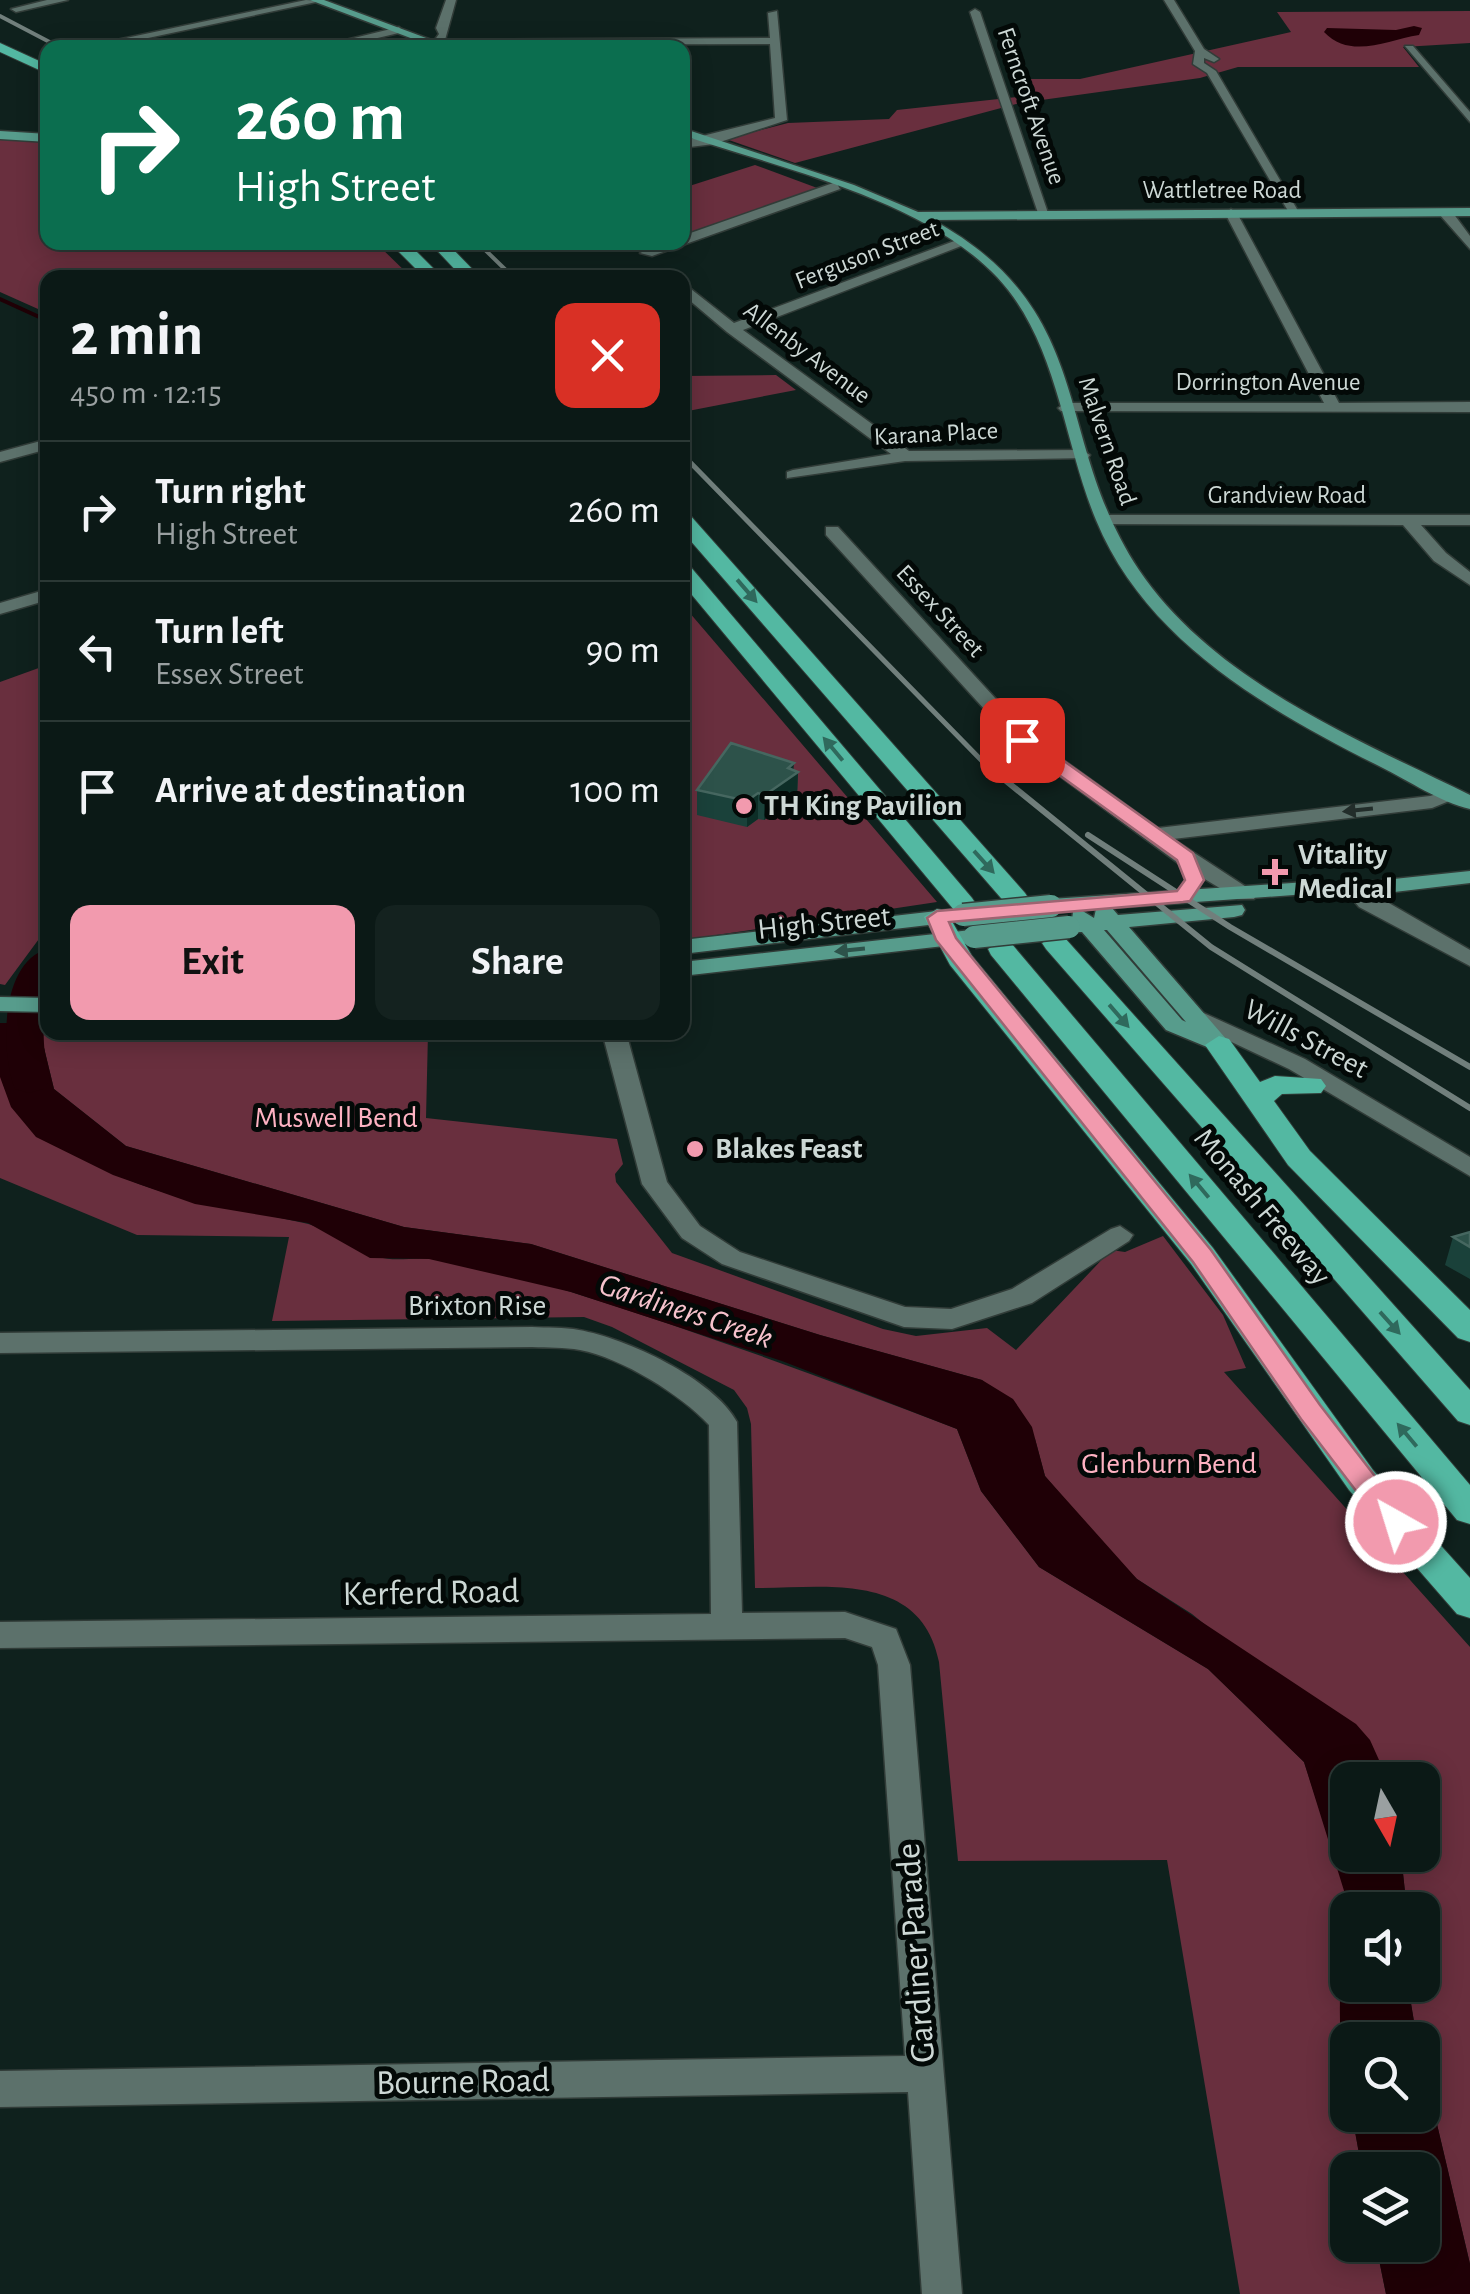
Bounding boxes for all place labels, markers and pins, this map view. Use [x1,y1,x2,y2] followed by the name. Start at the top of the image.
[980,698,1065,783] pin
[764,791,963,821] place label: TH King Pavilion
[733,795,755,817] marker: TH King Pavilion
[1298,840,1393,904] place label: Vitality Medical
[1262,859,1288,885] marker: Vitality Medical
[715,1134,862,1164] place label: Blakes Feast
[684,1138,706,1160] marker: Blakes Feast

